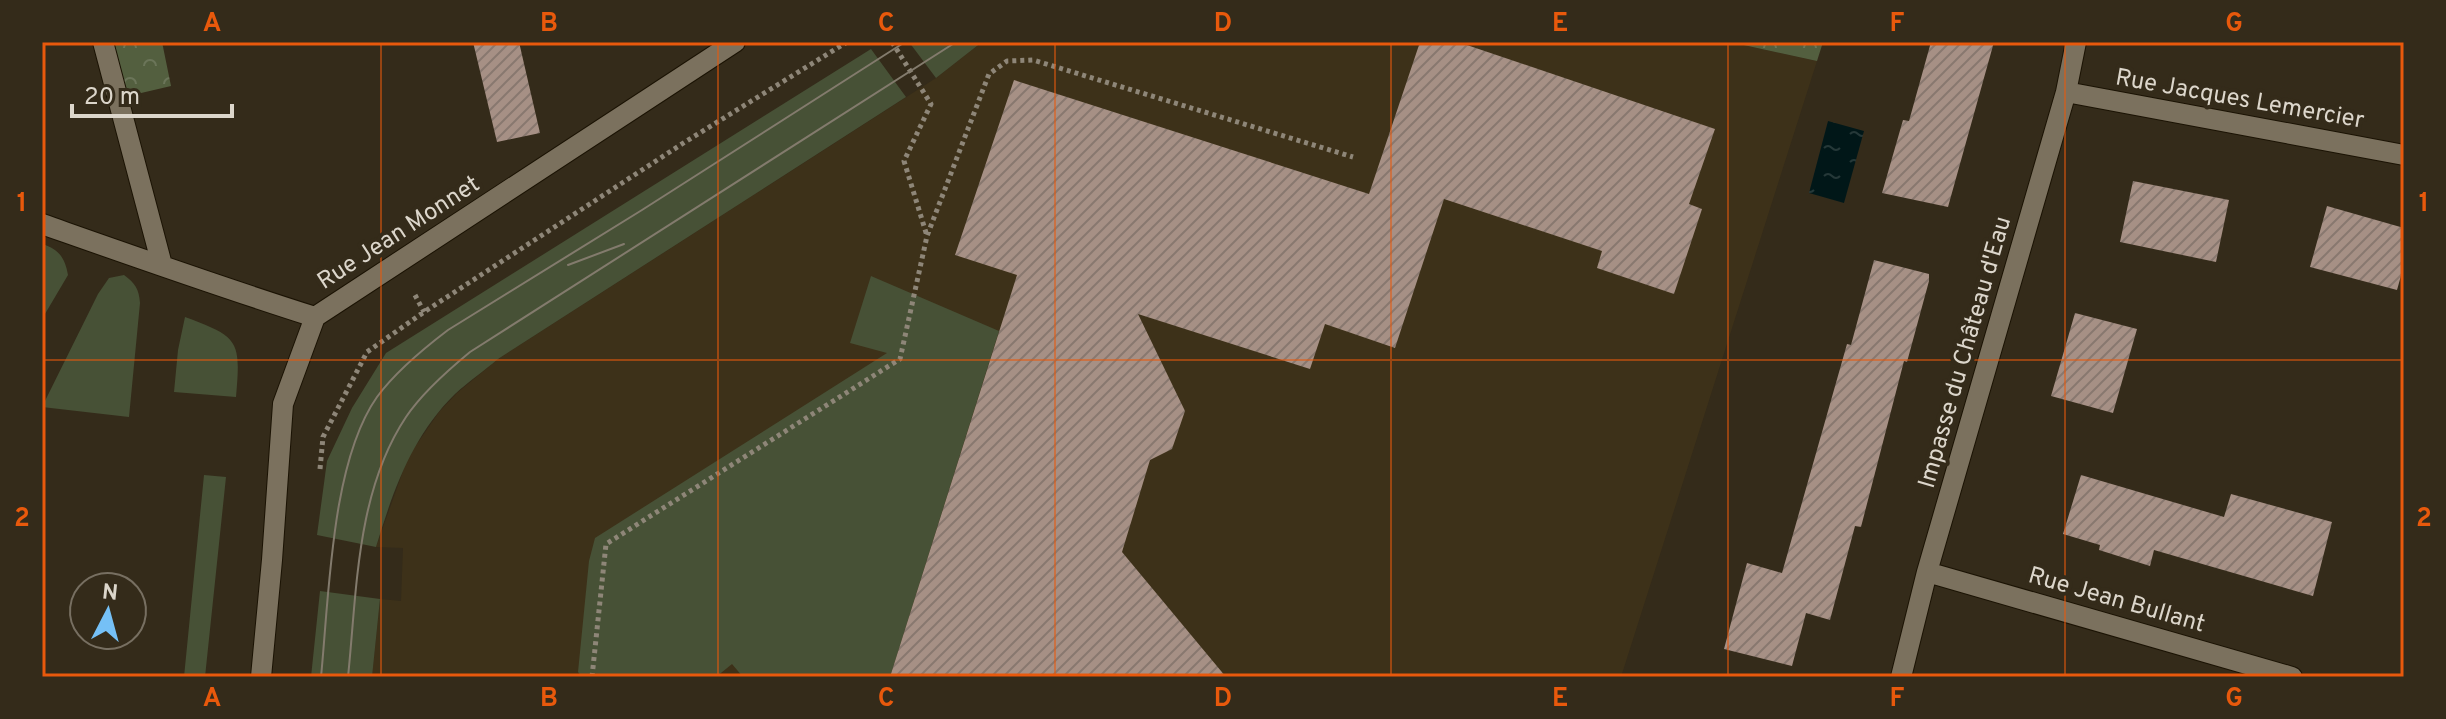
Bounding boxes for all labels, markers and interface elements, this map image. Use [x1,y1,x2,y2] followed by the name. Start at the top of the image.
[203,8,221,41] text: A
[540,8,558,41] text: B
[878,8,894,41] text: C
[1214,8,1232,41] text: D
[1552,8,1568,41] text: E
[1890,8,1905,41] text: F
[2225,8,2243,41] text: G
[2113,63,2366,137] street label: Rue Jacques Lemercier
[72,68,232,118] scale bar
[84,83,140,113] text: 20 m
[312,170,486,297] street label: Rue Jean Monnet
[17,188,27,221] text: 1
[2419,188,2429,221] text: 1
[1913,213,2019,492] street label: Impasse du Château d'Eau
[14,503,30,536] text: 2
[2416,503,2432,536] text: 2
[2025,561,2208,640] street label: Rue Jean Bullant
[68,571,148,651] north arrow
[101,579,119,608] text: N
[203,683,221,716] text: A
[540,683,558,716] text: B
[878,683,894,716] text: C
[1214,683,1232,716] text: D
[1552,683,1568,716] text: E
[1890,683,1905,716] text: F
[2225,683,2243,716] text: G

